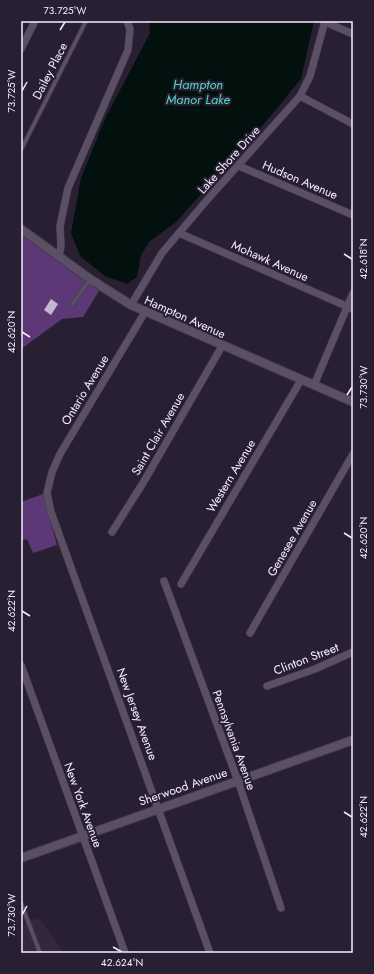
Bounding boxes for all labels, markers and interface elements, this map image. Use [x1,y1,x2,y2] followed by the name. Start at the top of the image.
[44,3,87,18] text: 73.725°W
[28,39,72,103] street label: Dailey Place
[4,69,19,112] text: 73.725°W
[166,75,230,109] water label: Hampton Manor Lake
[194,122,264,198] street label: Lake Shore Drive
[259,156,341,204] street label: Hudson Avenue
[229,236,311,286] street label: Mohawk Avenue
[356,239,371,279] text: 42.618°N
[141,291,229,343] street label: Hampton Avenue
[4,311,19,353] text: 42.620°N
[57,351,113,429] street label: Ontario Avenue
[356,365,371,408] text: 73.730°W
[127,389,189,479] street label: Saint Clair Avenue
[202,436,260,516] street label: Western Avenue
[263,496,321,580] street label: Genesee Avenue
[356,517,371,559] text: 42.620°N
[4,590,19,632] text: 42.622°N
[271,638,341,680] street label: Clinton Street
[112,665,162,763] street label: New Jersey Avenue
[208,688,260,792] street label: Pennsylvania Avenue
[59,760,107,850] street label: New York Avenue
[136,763,230,811] street label: Sherwood Avenue
[356,796,371,838] text: 42.622°N
[4,893,19,936] text: 73.730°W
[101,955,143,970] text: 42.624°N

